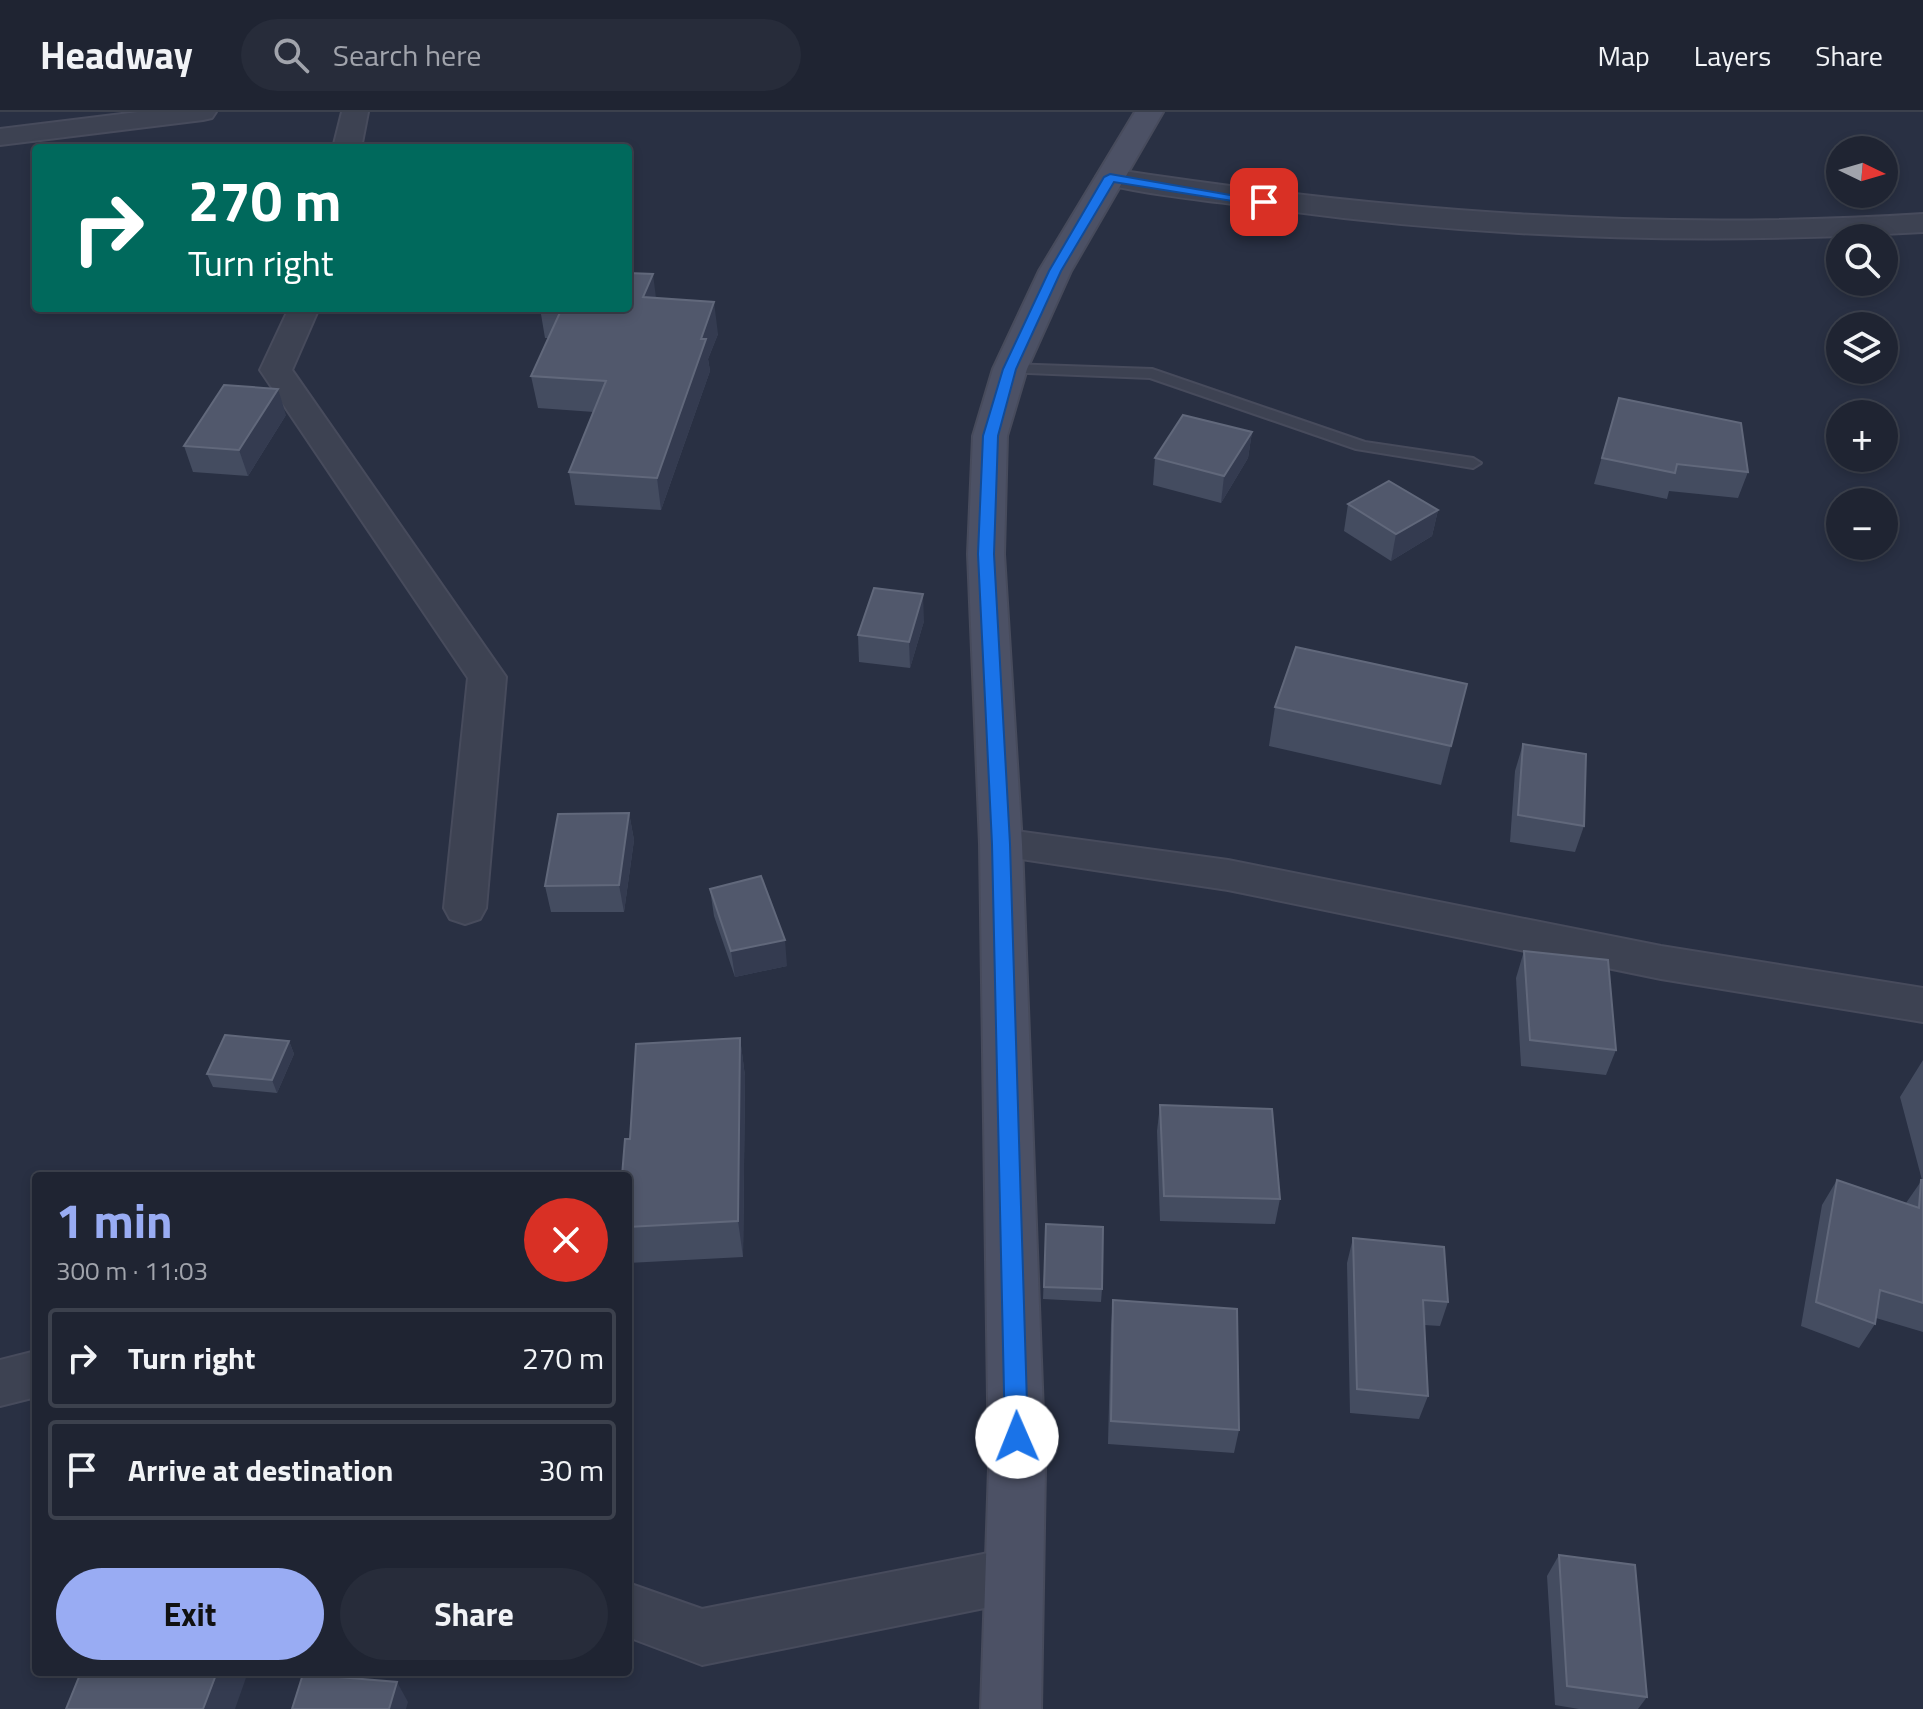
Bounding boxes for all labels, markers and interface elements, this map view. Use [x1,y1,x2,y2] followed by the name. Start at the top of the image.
[241,19,801,91] search box
[40,26,193,84] text: Headway
[333,32,481,78] text: Search here
[269,33,313,77] icon: search
[1597,34,1650,77] text: Map
[1694,34,1771,77] text: Layers
[1815,34,1883,77] text: Share
[1826,136,1898,208] north arrow
[1826,136,1898,560] map controls
[188,158,341,243] text: 270 m
[1230,168,1298,236] pin
[56,176,160,280] icon: right
[1242,180,1286,224] icon: arrive
[1826,224,1898,296] button: search
[188,235,333,290] text: Turn right
[1826,312,1898,384] button: layers
[1826,400,1898,472] button: +
[1826,488,1898,560] button: −
[56,1184,173,1257] text: 1 min
[524,1198,608,1282] button: close
[56,1251,208,1290] text: 300 m · 11:03
[128,1335,256,1381] text: Turn right
[522,1335,604,1381] text: 270 m
[60,1336,104,1380] icon: right
[975,1395,1059,1479] position arrow
[128,1447,393,1493] text: Arrive at destination
[539,1447,604,1493] text: 30 m
[60,1448,104,1492] icon: arrive
[56,1568,324,1660] button: Exit
[340,1568,608,1660] button: Share

